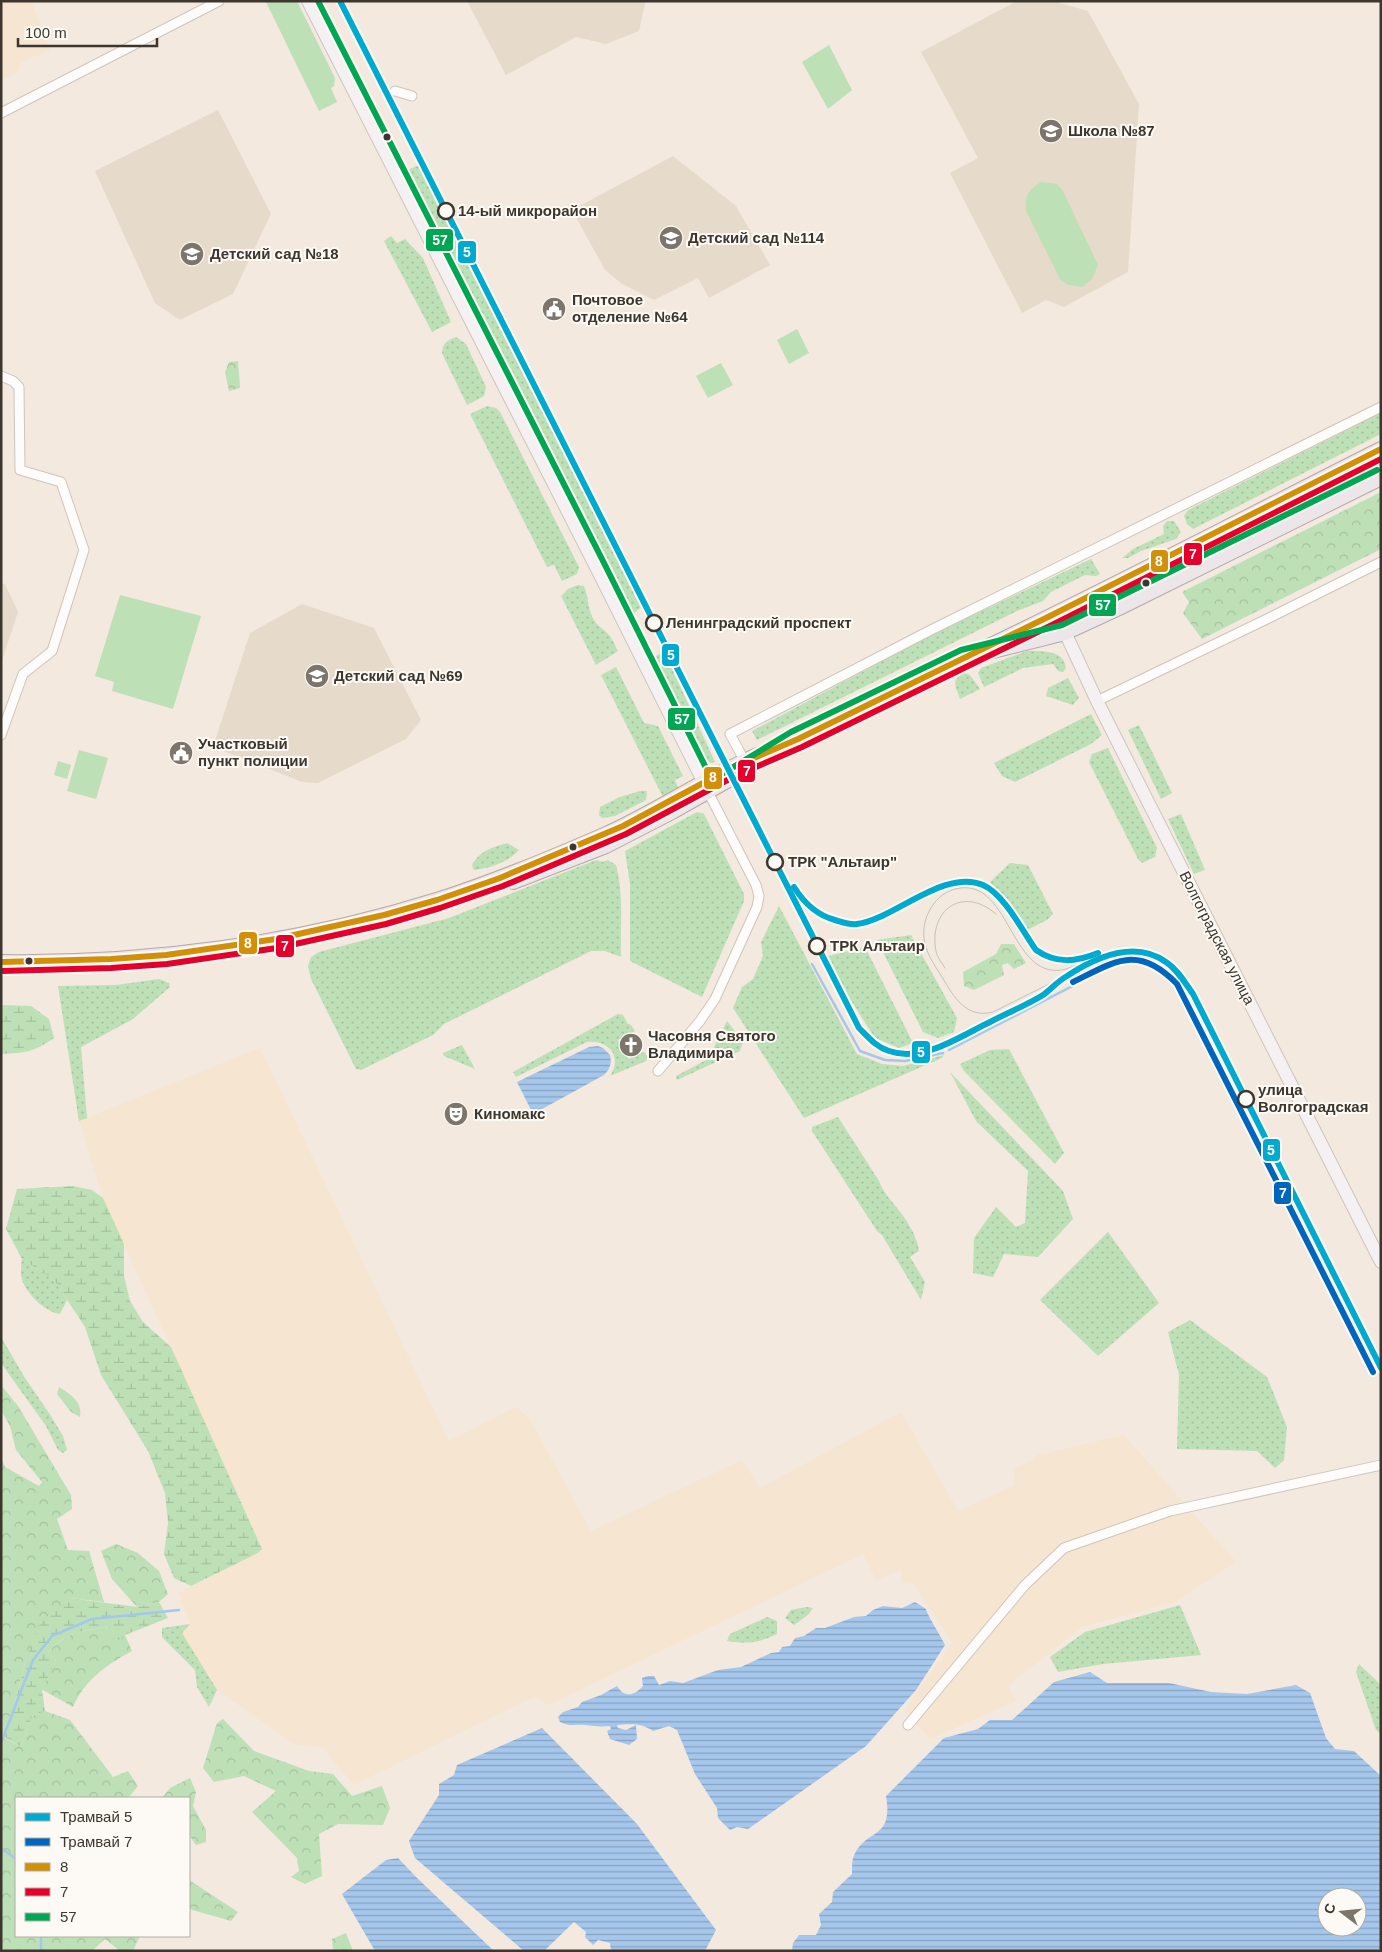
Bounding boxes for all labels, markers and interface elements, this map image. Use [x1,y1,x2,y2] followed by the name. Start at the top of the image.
[18,15,156,47] scale bar
[25,24,67,41] text: 100 m
[1038,118,1064,144] school or university icon: Школа №87
[1068,122,1155,139] place label: Школа №87
[382,132,392,142] unlabelled marker
[437,202,455,220] marker: 14-ый микрорайон
[458,202,597,219] place label: 14-ый микрорайон
[658,225,684,251] school or university icon: Детский сад №114
[425,228,454,252] line badge: 57
[688,229,825,246] place label: Детский сад №114
[432,232,448,248] text: 57
[457,240,477,264] line badge: 5
[179,241,205,267] school or university icon: Детский сад №18
[463,244,471,260] text: 5
[210,245,339,262] place label: Детский сад №18
[572,291,688,325] place label: Почтовое отделение №64
[541,296,567,322] public building icon: Почтовое отделение №64
[1183,542,1203,566] line badge: 7
[1189,546,1197,562] text: 7
[1150,549,1169,573] line badge: 8
[1155,553,1163,569] text: 8
[1141,578,1151,588] unlabelled marker
[1088,593,1117,617] line badge: 57
[1095,597,1111,613] text: 57
[645,614,663,632] marker: Ленинградский проспект
[666,614,852,631] place label: Ленинградский проспект
[661,643,680,667] line badge: 5
[667,647,675,663] text: 5
[304,663,330,689] school or university icon: Детский сад №69
[334,667,463,684] place label: Детский сад №69
[667,707,696,731] line badge: 57
[674,711,690,727] text: 57
[198,735,308,769] place label: Участковый пункт полиции
[168,740,194,766] public building icon: Участковый пункт полиции
[737,759,756,783] line badge: 7
[743,763,751,779] text: 7
[703,766,723,790] line badge: 8
[709,769,717,785] text: 8
[568,842,578,852] unlabelled marker
[766,853,784,871] marker: ТРК "Альтаир"
[788,853,897,870] place label: ТРК "Альтаир"
[1176,868,1259,1008] street label: Волгоградская улица
[238,931,258,955] line badge: 8
[275,934,295,958] line badge: 7
[244,935,252,951] text: 8
[808,937,826,955] marker: ТРК Альтаир
[830,937,925,954] place label: ТРК Альтаир
[281,938,289,954] text: 7
[24,956,34,966] unlabelled marker
[648,1027,776,1061] place label: Часовня Святого Владимира
[618,1032,644,1058] church icon: Часовня Святого Владимира
[911,1040,931,1064] line badge: 5
[917,1044,925,1060] text: 5
[1258,1081,1368,1115] place label: улица Волгоградская
[1237,1090,1255,1108] marker: улица Волгоградская
[443,1101,469,1127] theatre icon: Киномакс
[474,1105,545,1122] place label: Киномакс
[1262,1138,1281,1162] line badge: 5
[1267,1142,1275,1158] text: 5
[1273,1181,1292,1205] line badge: 7
[1279,1185,1287,1201] text: 7
[15,1797,190,1937] legend
[60,1808,132,1825] text: Трамвай 5
[60,1833,132,1850] text: Трамвай 7
[60,1858,68,1875] text: 8
[60,1883,68,1900] text: 7
[1317,1887,1367,1937] north arrow
[1320,1901,1339,1915] text: С
[60,1908,77,1925] text: 57

